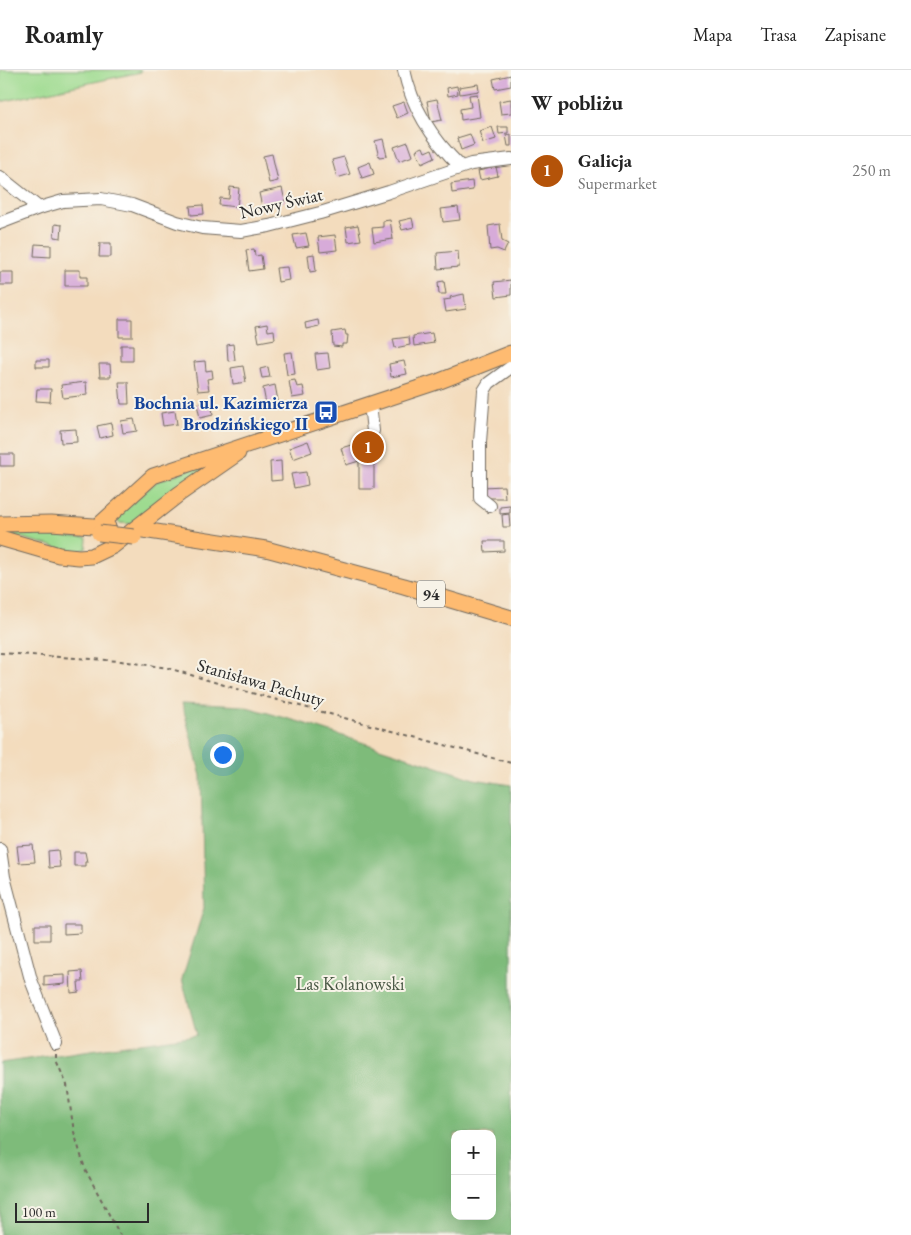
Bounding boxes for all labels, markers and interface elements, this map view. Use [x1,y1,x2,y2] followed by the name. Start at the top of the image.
[25,19,103,50] text: Roamly
[693,23,732,46] text: Mapa
[760,23,797,46] text: Trasa
[825,23,886,46] text: Zapisane
[531,89,623,116] text: W pobliżu
[578,148,632,173] text: Galicja
[543,160,551,181] text: 1
[852,160,891,181] text: 250 m
[578,173,657,194] text: Supermarket
[237,182,325,224] street label: Nowy Świat
[134,391,308,435] place label: Bochnia ul. Kazimierza Brodzińskiego II
[313,399,339,425] bus stop icon: Bochnia ul. Kazimierza Brodzińskiego II
[352,428,384,466] pin: 1
[417,580,445,608] road number: 94
[195,653,327,711] street label: Stanisława Pachuty
[210,742,236,768] your location
[296,972,405,995] park label: Las Kolanowski
[451,1130,496,1220] map controls
[451,1130,496,1175] button: +
[451,1175,496,1220] button: −
[15,1200,149,1223] scale bar
[22,1203,56,1221] text: 100 m

